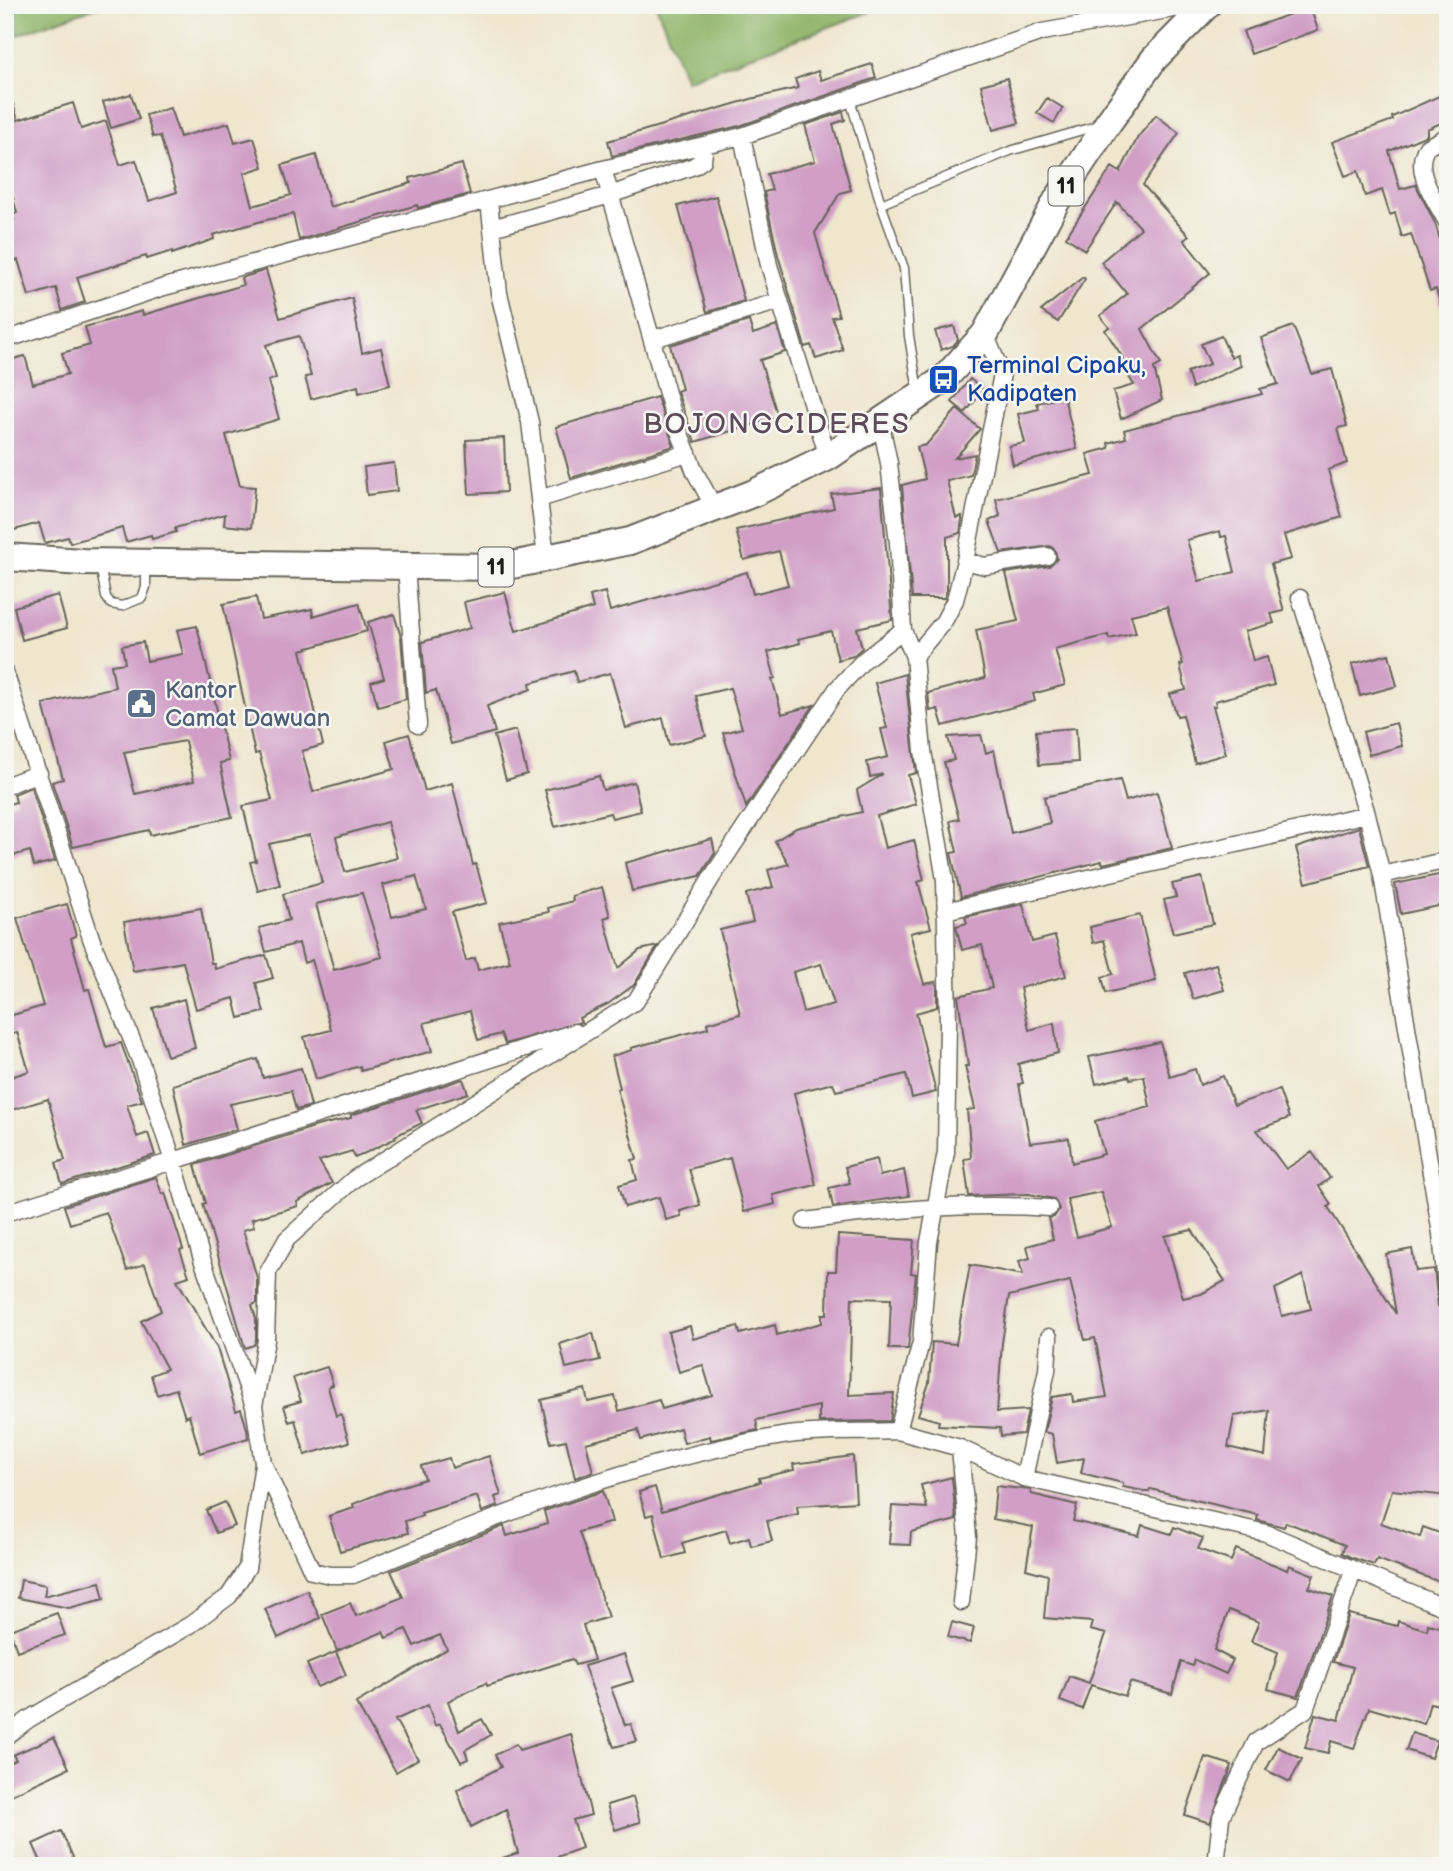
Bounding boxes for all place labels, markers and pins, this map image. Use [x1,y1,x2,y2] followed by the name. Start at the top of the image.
[967,351,1146,408] place label: Terminal Cipaku, Kadipaten
[927,362,961,396] bus stop icon: Terminal Cipaku, Kadipaten
[165,676,330,733] place label: Kantor Camat Dawuan
[125,687,159,721] public building icon: Kantor Camat Dawuan

